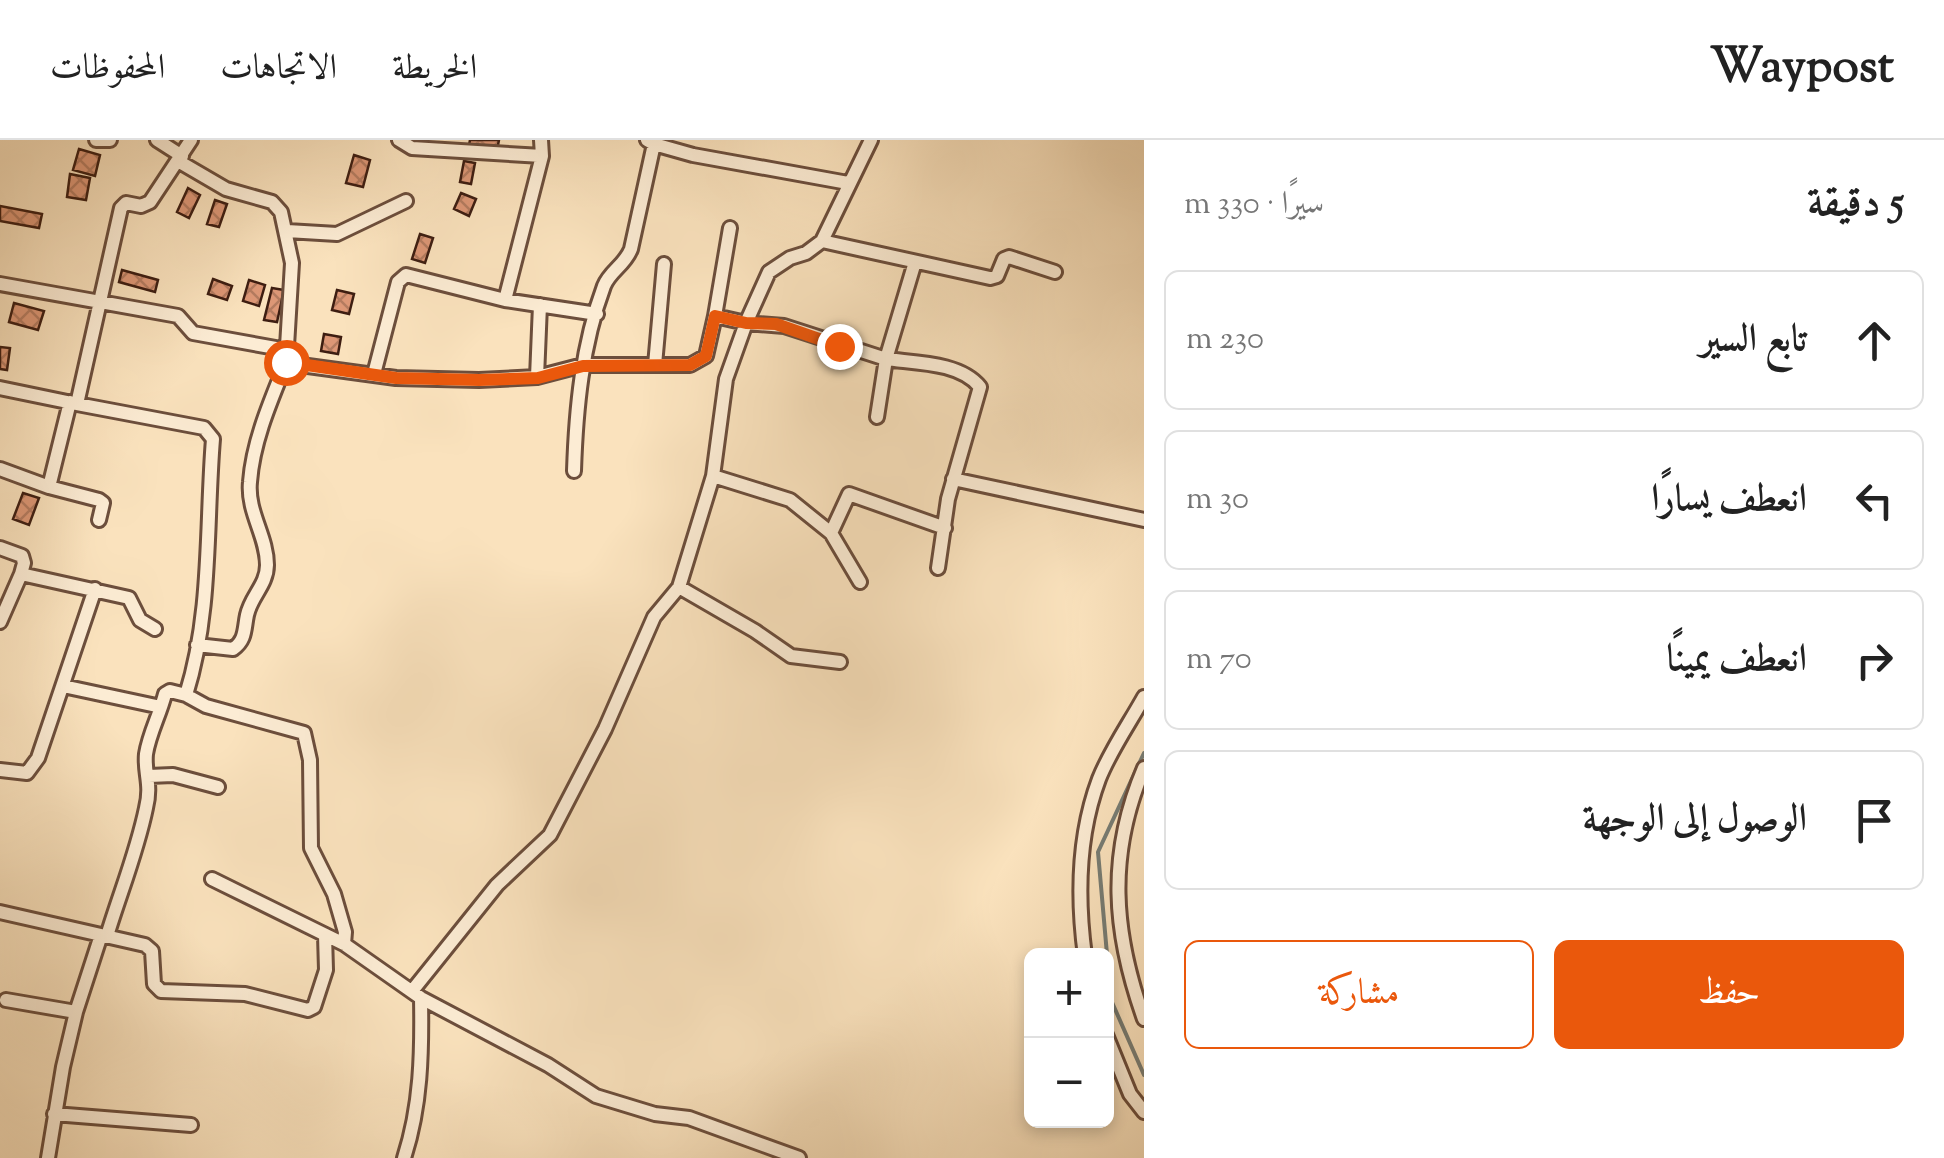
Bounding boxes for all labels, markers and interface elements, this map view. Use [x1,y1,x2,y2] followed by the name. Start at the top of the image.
[1710,35,1894,104] text: Waypost
[50,44,165,95] text: المحفوظات
[220,44,337,95] text: الاتجاهات
[392,44,477,95] text: الخريطة
[1807,175,1904,235] text: 5 دقيقة
[1184,182,1324,228] text: سيرًا · 330 m
[1847,313,1902,368] icon: ahead
[1700,314,1807,368] text: تابع السير
[1186,317,1264,363] text: 230 m
[817,324,863,370] route end
[264,340,310,386] route start
[1847,473,1902,528] icon: left
[1651,474,1807,528] text: انعطف يسارًا
[1186,477,1249,523] text: 30 m
[1847,633,1902,688] icon: right
[1667,634,1807,688] text: انعطف يمينًا
[1186,637,1252,683] text: 70 m
[1847,793,1902,848] icon: arrive
[1583,794,1807,848] text: الوصول إلى الوجهة
[1184,940,1534,1049] button: مشاركة
[1554,940,1904,1049] button: حفظ
[1024,948,1114,1128] map controls
[1024,948,1114,1038] button: +
[1024,1038,1114,1128] button: −

